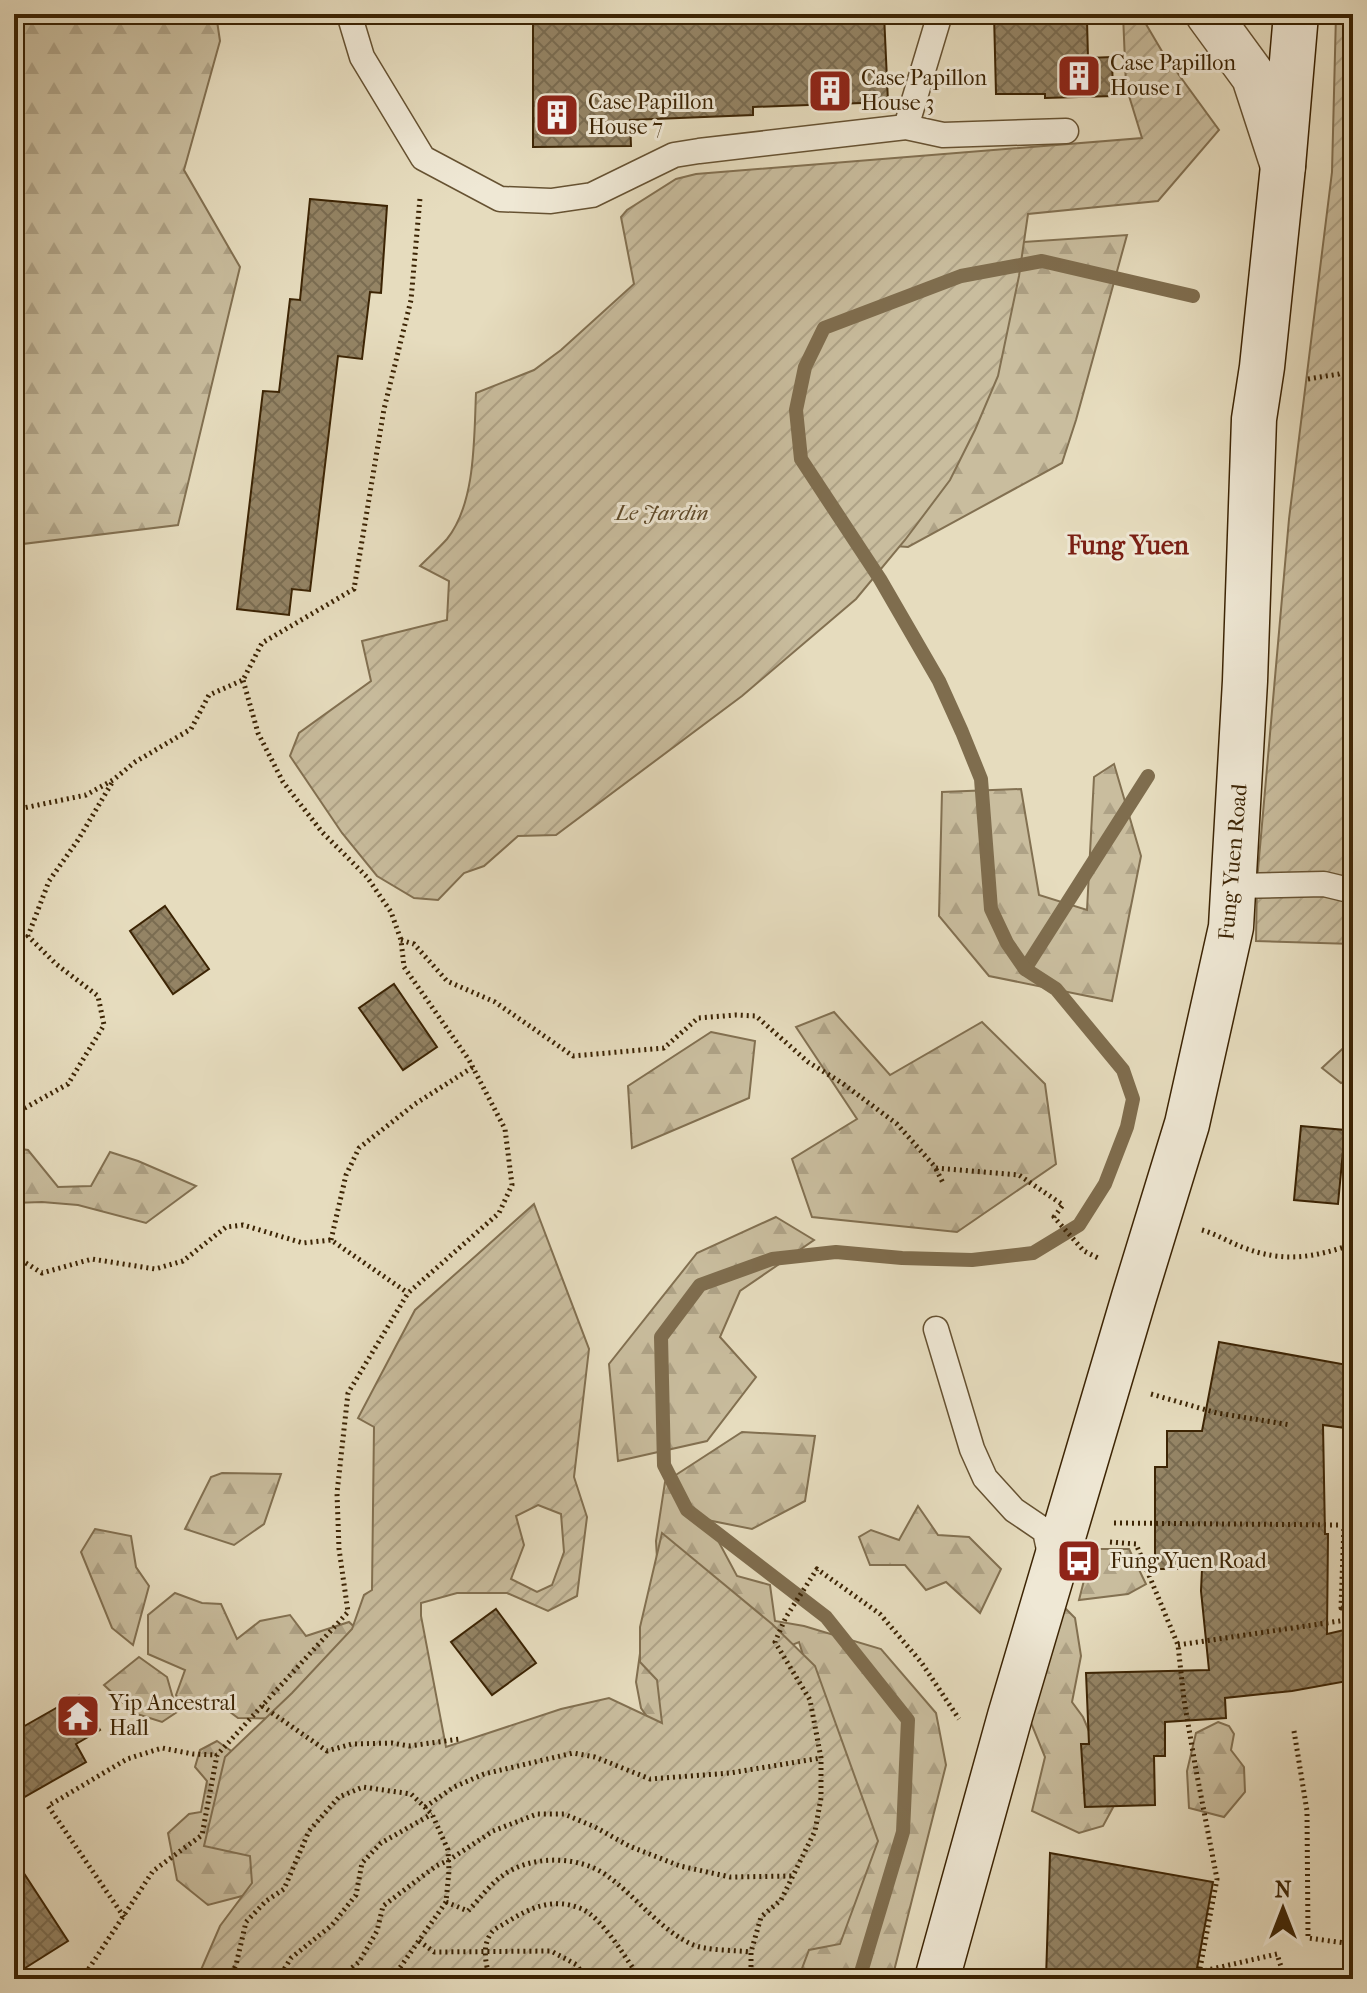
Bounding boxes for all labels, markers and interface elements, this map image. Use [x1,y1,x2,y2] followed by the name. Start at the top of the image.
[1110,50,1236,101] place label: Case Papillon House 1
[1055,52,1103,100] building icon: Case Papillon House 1
[861,65,987,116] place label: Case Papillon House 3
[806,67,854,115] building icon: Case Papillon House 3
[588,89,714,140] place label: Case Papillon House 7
[533,91,581,139] building icon: Case Papillon House 7
[613,500,709,526] park label: Le Jardin
[1066,530,1190,561] district label: Fung Yuen
[1213,782,1253,941] street label: Fung Yuen Road
[1055,1537,1103,1585] bus stop icon: Fung Yuen Road
[1110,1548,1268,1574] place label: Fung Yuen Road
[108,1690,236,1741] place label: Yip Ancestral Hall
[54,1692,102,1740] temple icon: Yip Ancestral Hall
[1243,1869,1323,1949] north arrow
[1275,1877,1292,1903] text: N

